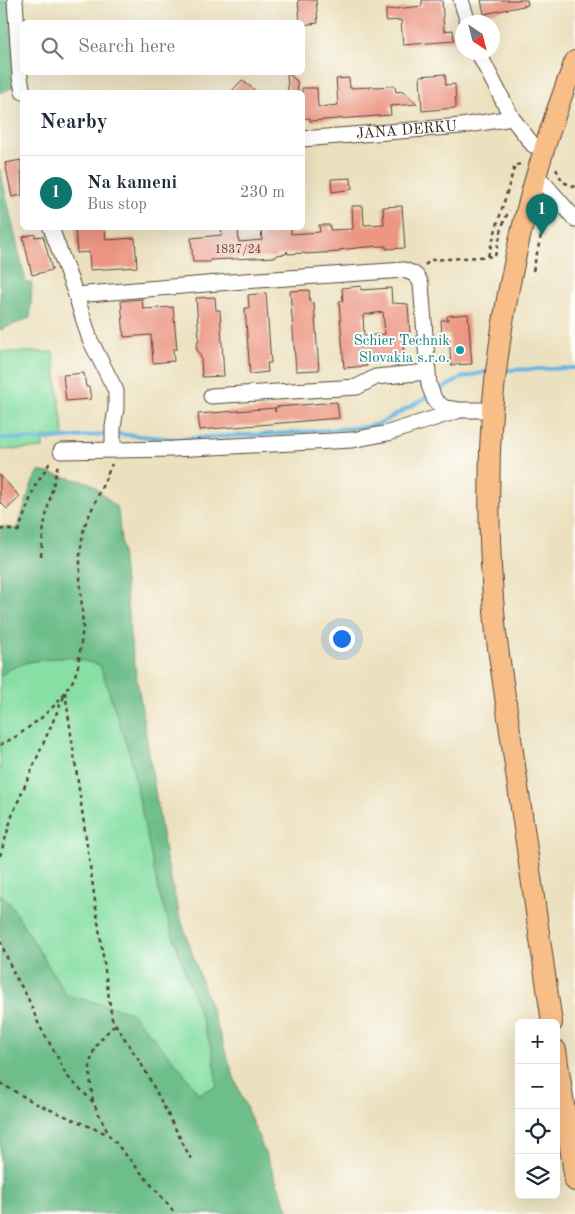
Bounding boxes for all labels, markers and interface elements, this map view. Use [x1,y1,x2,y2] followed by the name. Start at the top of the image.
[455,15,500,60] north arrow
[20,20,305,75] search box
[38,34,66,62] icon: search
[78,38,175,57] text: Search here
[40,112,108,133] text: Nearby
[356,119,458,142] street label: JÁNA DERKU
[87,174,177,193] text: Na kameni
[51,185,61,201] text: 1
[240,185,285,201] text: 230 m
[526,194,558,235] pin: 1
[87,197,147,213] text: Bus stop
[214,244,262,256] house number: 1837/24
[353,334,450,366] place label: Schier Technik Slovakia s.r.o.
[454,344,466,356] marker: Schier Technik Slovakia s.r.o.
[329,626,355,652] your location
[515,1019,560,1199] map controls
[515,1019,560,1064] button: +
[515,1064,560,1109] button: −
[515,1109,560,1154] button: locate
[515,1154,560,1199] button: layers

